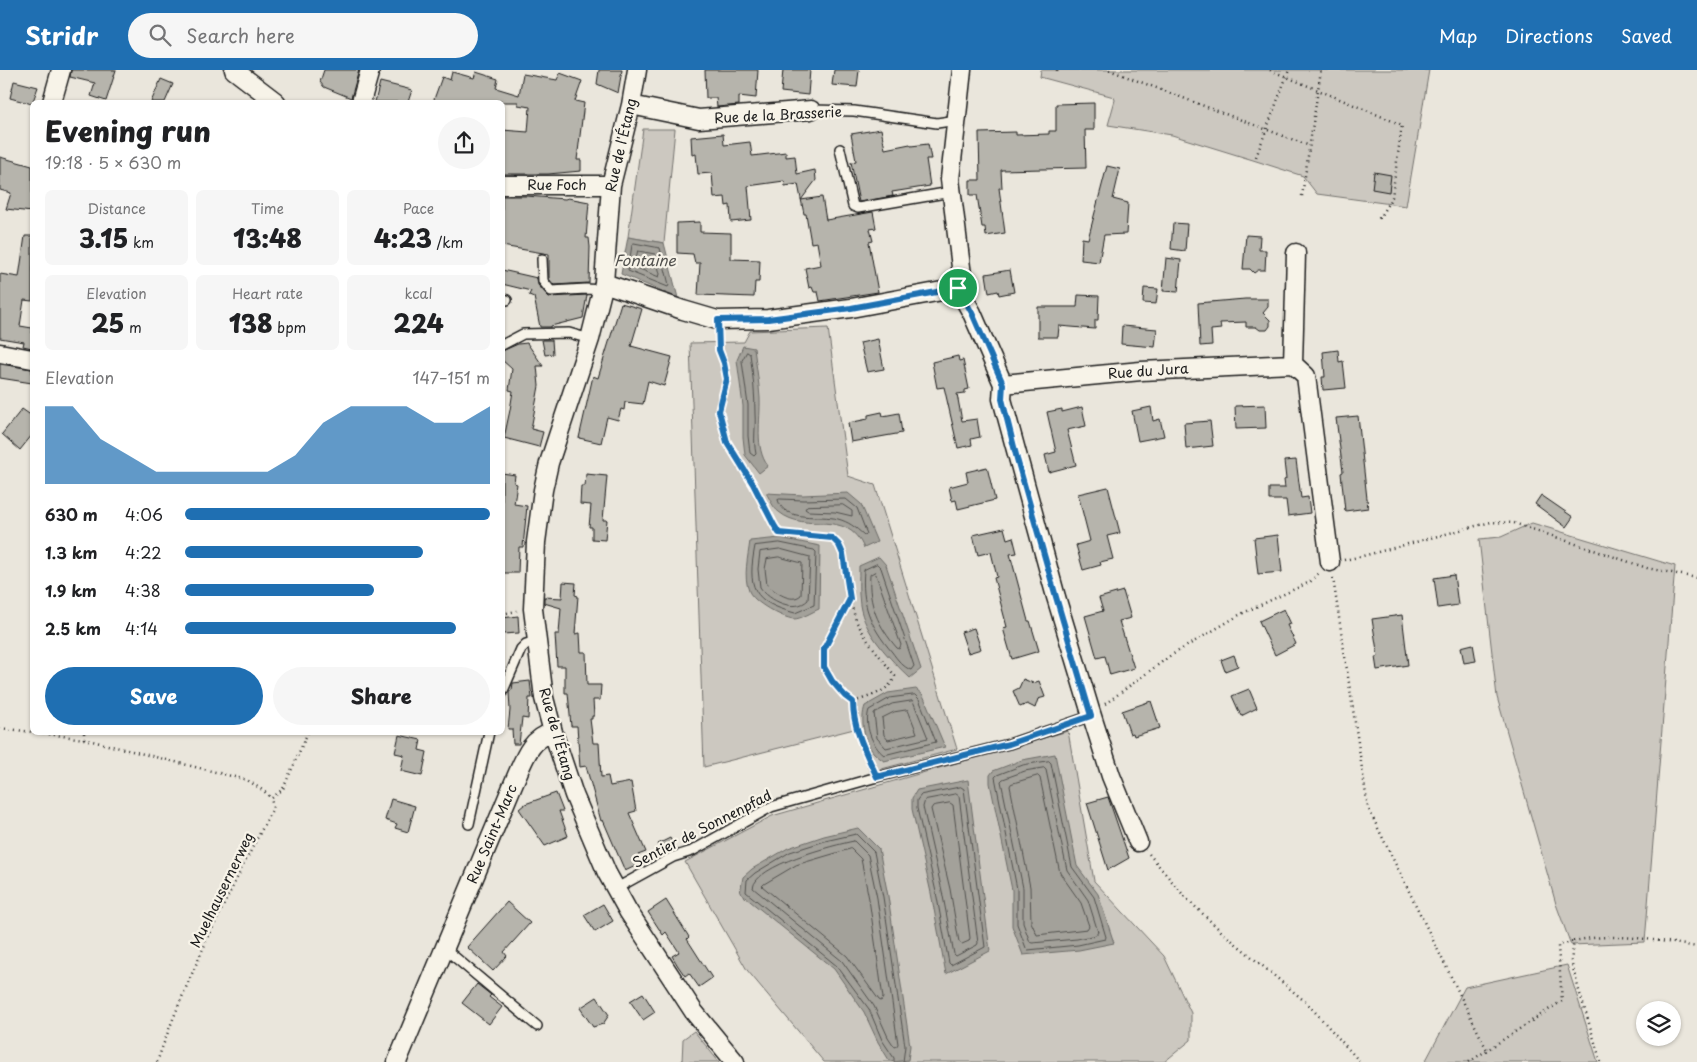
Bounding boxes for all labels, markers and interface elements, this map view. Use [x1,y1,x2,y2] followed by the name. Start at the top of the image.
[128,13,478,58] search box
[25,17,98,53] text: Stridr
[146,21,174,49] icon: search
[186,21,295,49] text: Search here
[1439,22,1477,49] text: Map
[1505,22,1593,49] text: Directions
[1621,22,1672,49] text: Saved
[600,96,641,194] street label: Rue de l'Étang
[714,101,842,128] street label: Rue de la Brasserie
[45,109,211,152] text: Evening run
[438,117,490,169] button: share
[45,150,181,174] text: 19:18 · 5 × 630 m
[527,174,587,195] street label: Rue Foch
[87,198,146,219] text: Distance
[251,198,284,219] text: Time
[403,198,434,219] text: Pace
[79,219,128,257] text: 3.15
[233,219,302,257] text: 13:48
[374,219,432,257] text: 4:23
[128,232,154,253] text: km
[432,232,463,253] text: /km
[614,248,677,271] water label: Fontaine
[937,267,979,309] pin
[944,274,972,302] icon: arrive
[86,283,147,304] text: Elevation
[232,283,303,304] text: Heart rate
[405,283,432,304] text: kcal
[91,304,125,342] text: 25
[229,304,273,342] text: 138
[393,304,444,342] text: 224
[125,317,142,338] text: m
[273,317,306,338] text: bpm
[1107,357,1189,384] street label: Rue du Jura
[45,365,114,389] text: Elevation
[412,365,490,389] text: 147–151 m
[45,502,98,526] text: 630 m
[125,502,163,526] text: 4:06
[45,540,97,564] text: 1.3 km
[125,540,162,564] text: 4:22
[45,578,97,602] text: 1.9 km
[125,578,161,602] text: 4:38
[45,616,101,640] text: 2.5 km
[125,616,158,640] text: 4:14
[45,667,263,725] button: Save
[273,667,490,725] button: Share
[534,685,581,783] street label: Rue de l'Étang
[461,781,522,887] street label: Rue Saint-Marc
[629,784,775,873] street label: Sentier de Sonnenpfad
[184,828,259,951] street label: Muelhausernerweg
[1636,1001,1681,1046] map controls
[1636,1001,1681,1046] button: layers

